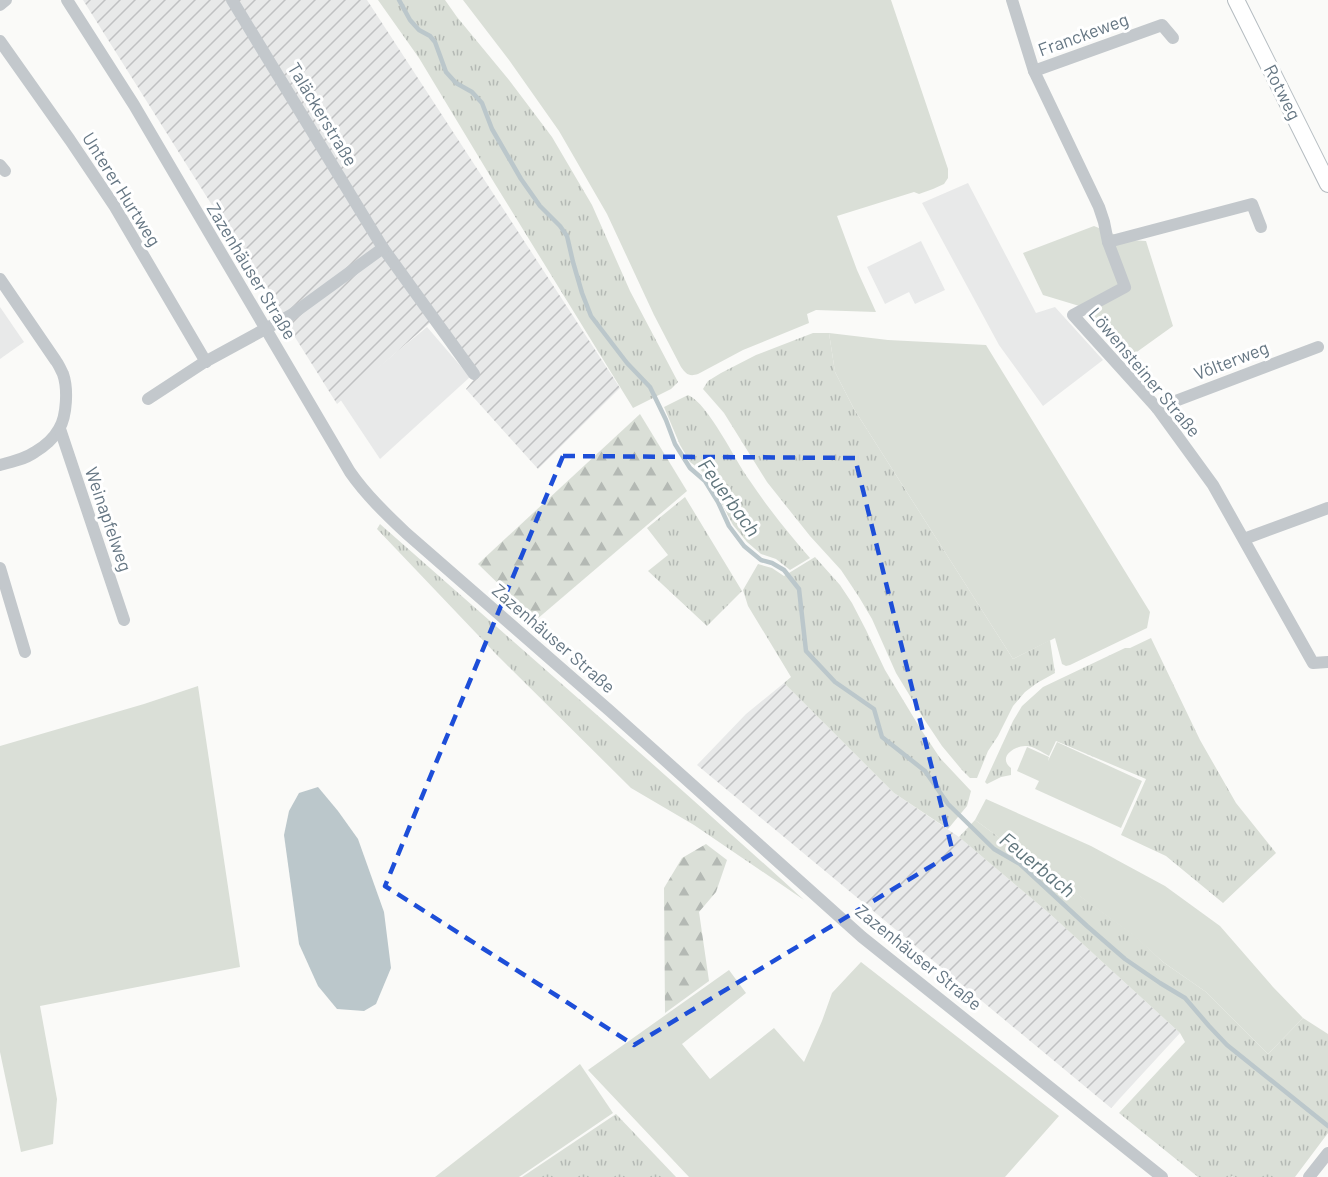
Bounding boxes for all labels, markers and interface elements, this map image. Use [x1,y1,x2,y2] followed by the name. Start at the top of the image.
[1035,7,1131,61] street label: Franckeweg
[283,58,363,170] street label: Taläckerstraße
[1260,61,1306,123] street label: Rotweg
[78,128,166,250] street label: Unterer Hurtweg
[202,199,302,343] street label: Zazenhäuser Straße
[1084,303,1206,441] street label: Löwensteiner Straße
[1190,336,1272,384] street label: Völterweg
[694,454,766,540] water label: Feuerbach
[81,464,137,574] street label: Weinapfelweg
[488,579,620,697] street label: Zazenhäuser Straße
[995,826,1081,902] water label: Feuerbach
[852,899,986,1015] street label: Zazenhäuser Straße

